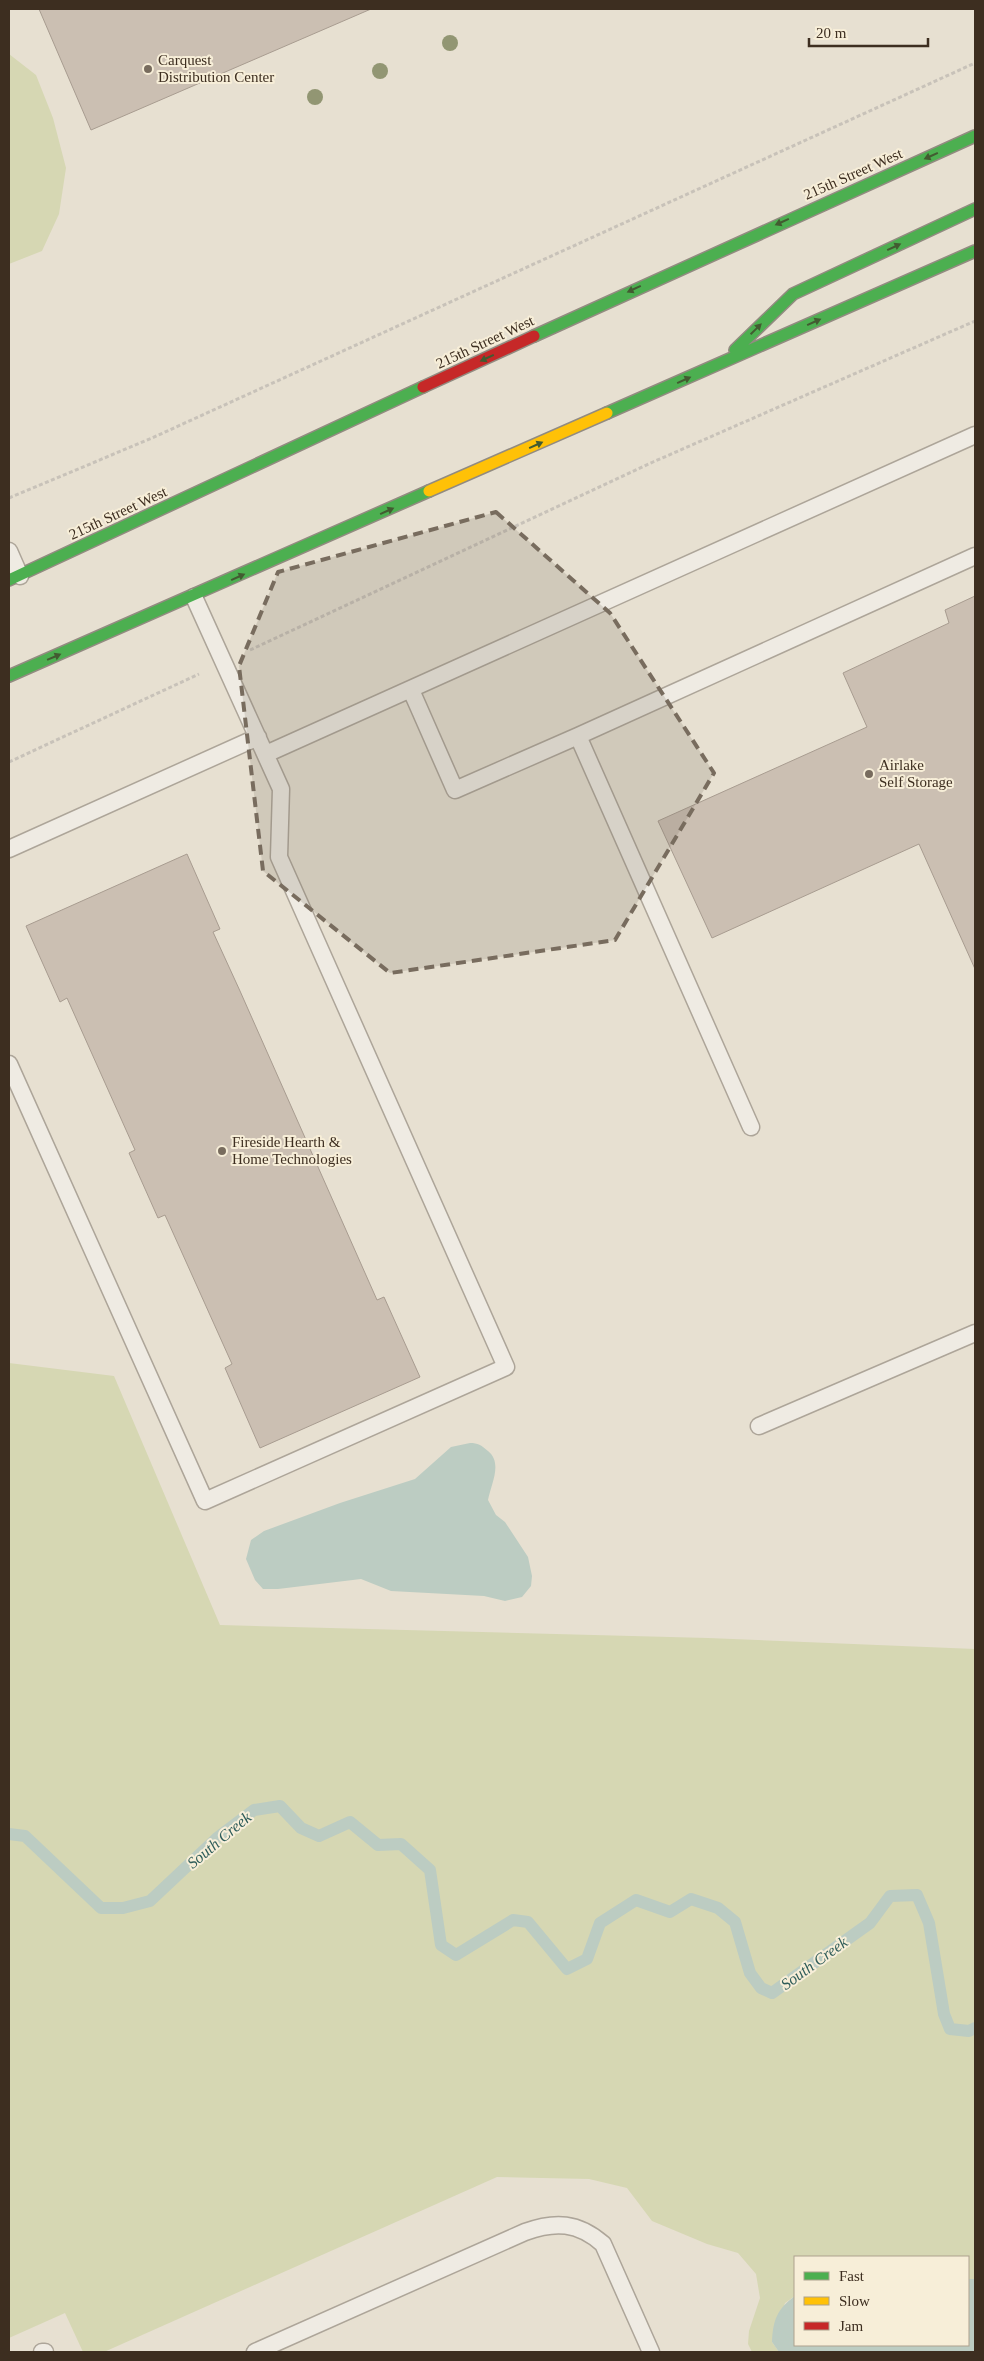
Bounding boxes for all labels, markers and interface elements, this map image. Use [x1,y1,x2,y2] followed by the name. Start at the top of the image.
[809,15,928,47] scale bar
[816,25,847,41] text: 20 m
[158,52,274,85] place label: Carquest Distribution Center
[142,63,154,75] marker: Carquest Distribution Center
[801,145,905,203] street label: 215th Street West
[924,152,938,160] one-way arrow
[775,218,789,226] one-way arrow
[887,243,901,251] one-way arrow
[627,285,642,293] one-way arrow
[434,312,537,372] street label: 215th Street West
[807,318,821,326] one-way arrow
[750,323,762,335] one-way arrow
[480,354,494,362] one-way arrow
[677,375,691,383] one-way arrow
[529,441,543,449] one-way arrow
[67,483,170,543] street label: 215th Street West
[380,507,394,515] one-way arrow
[231,572,245,580] one-way arrow
[46,653,61,661] one-way arrow
[879,757,953,790] place label: Airlake Self Storage
[863,768,875,780] marker: Airlake Self Storage
[232,1134,352,1167] place label: Fireside Hearth & Home Technologies
[216,1145,228,1157] marker: Fireside Hearth & Home Technologies
[184,1808,255,1872] water label: South Creek
[777,1933,851,1993] water label: South Creek
[794,2256,969,2346] legend
[839,2268,865,2284] text: Fast
[839,2293,870,2309] text: Slow
[839,2318,863,2334] text: Jam

